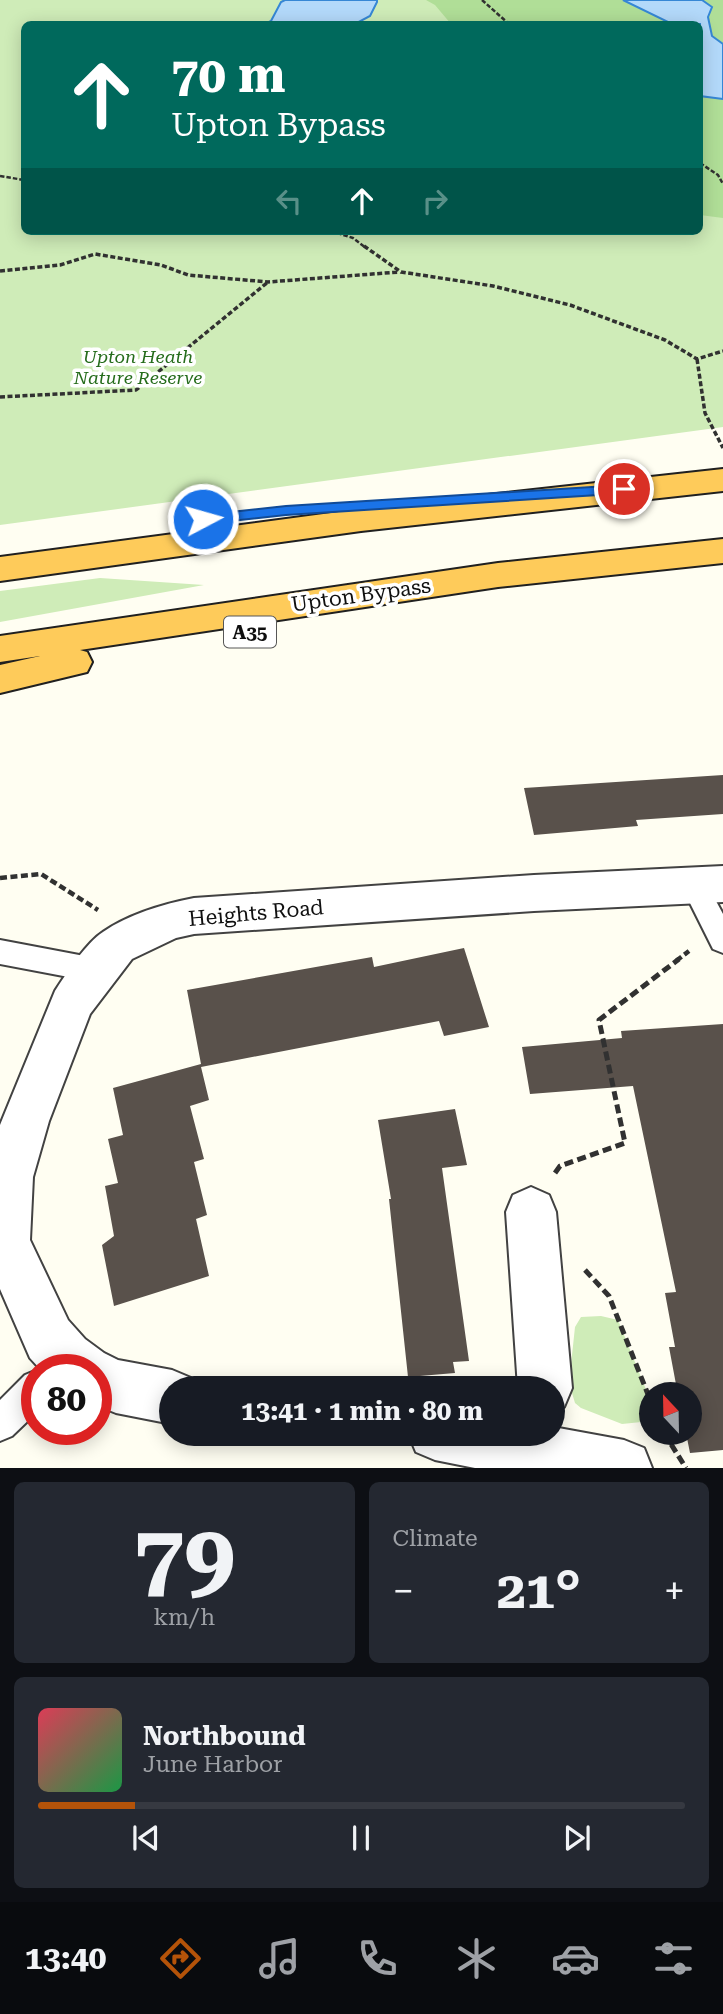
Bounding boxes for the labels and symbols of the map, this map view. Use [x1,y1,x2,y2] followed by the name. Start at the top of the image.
[73,346,202,388] park label: Upton Heath Nature Reserve
[594,459,654,519] pin
[166,482,240,556] position arrow
[290,573,432,617] street label: Upton Bypass
[224,617,276,648] road number: A35
[187,895,325,931] street label: Heights Road
[21,1354,112,1445] speed limit sign: 80
[639,1382,702,1446] north arrow

